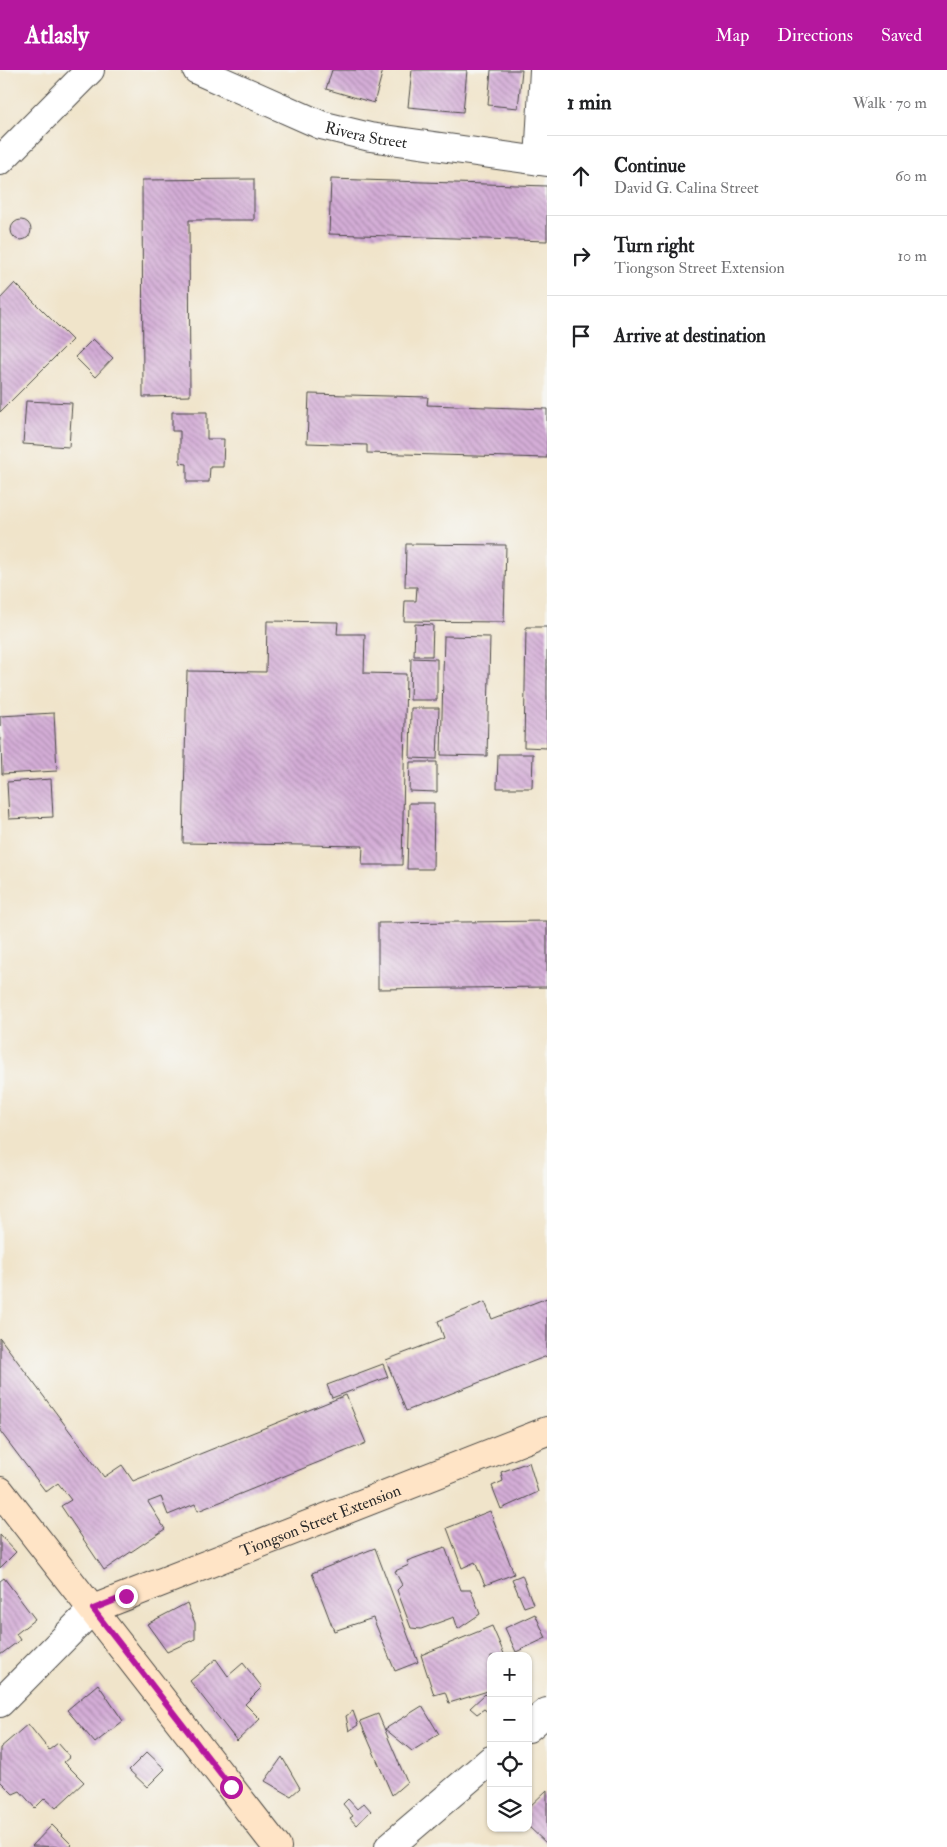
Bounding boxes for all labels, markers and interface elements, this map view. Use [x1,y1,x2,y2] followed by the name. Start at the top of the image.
[25,20,89,51] text: Atlasly
[716,24,749,47] text: Map
[777,24,853,47] text: Directions
[881,24,922,47] text: Saved
[567,89,612,116] text: 1 min
[853,93,927,113] text: Walk · 70 m
[323,117,409,153] street label: Rivera Street
[614,154,685,178] text: Continue
[567,162,595,190] icon: ahead
[895,166,927,186] text: 60 m
[614,178,759,198] text: David G. Calina Street
[614,234,694,258] text: Turn right
[567,242,595,270] icon: right
[897,246,927,266] text: 10 m
[614,258,785,278] text: Tiongson Street Extension
[567,322,595,350] icon: arrive
[614,324,766,348] text: Arrive at destination
[237,1480,404,1561] street label: Tiongson Street Extension
[115,1585,138,1608] route end
[487,1652,532,1832] map controls
[487,1652,532,1697] button: +
[487,1697,532,1742] button: −
[487,1742,532,1787] button: locate
[220,1776,243,1799] route start
[487,1787,532,1832] button: layers

